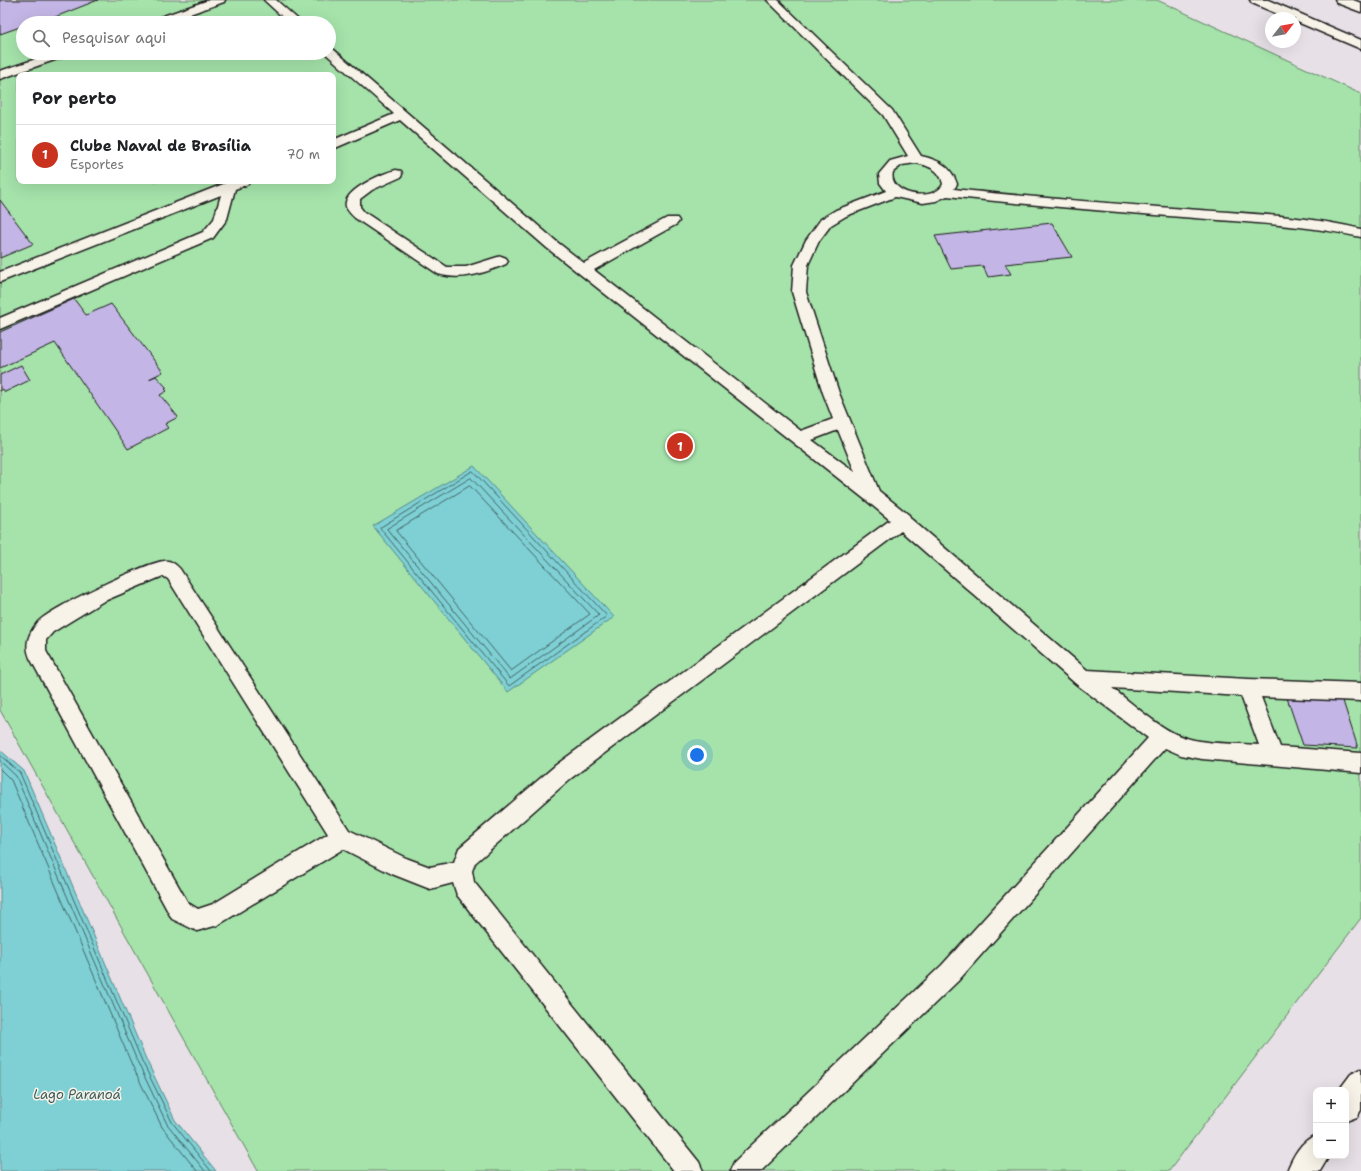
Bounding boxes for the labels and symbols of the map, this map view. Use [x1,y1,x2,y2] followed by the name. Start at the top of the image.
[1265,12,1301,48] north arrow
[667,431,693,461] pin: 1
[687,745,707,765] your location
[33,1086,121,1103] water label: Lago Paranoá

